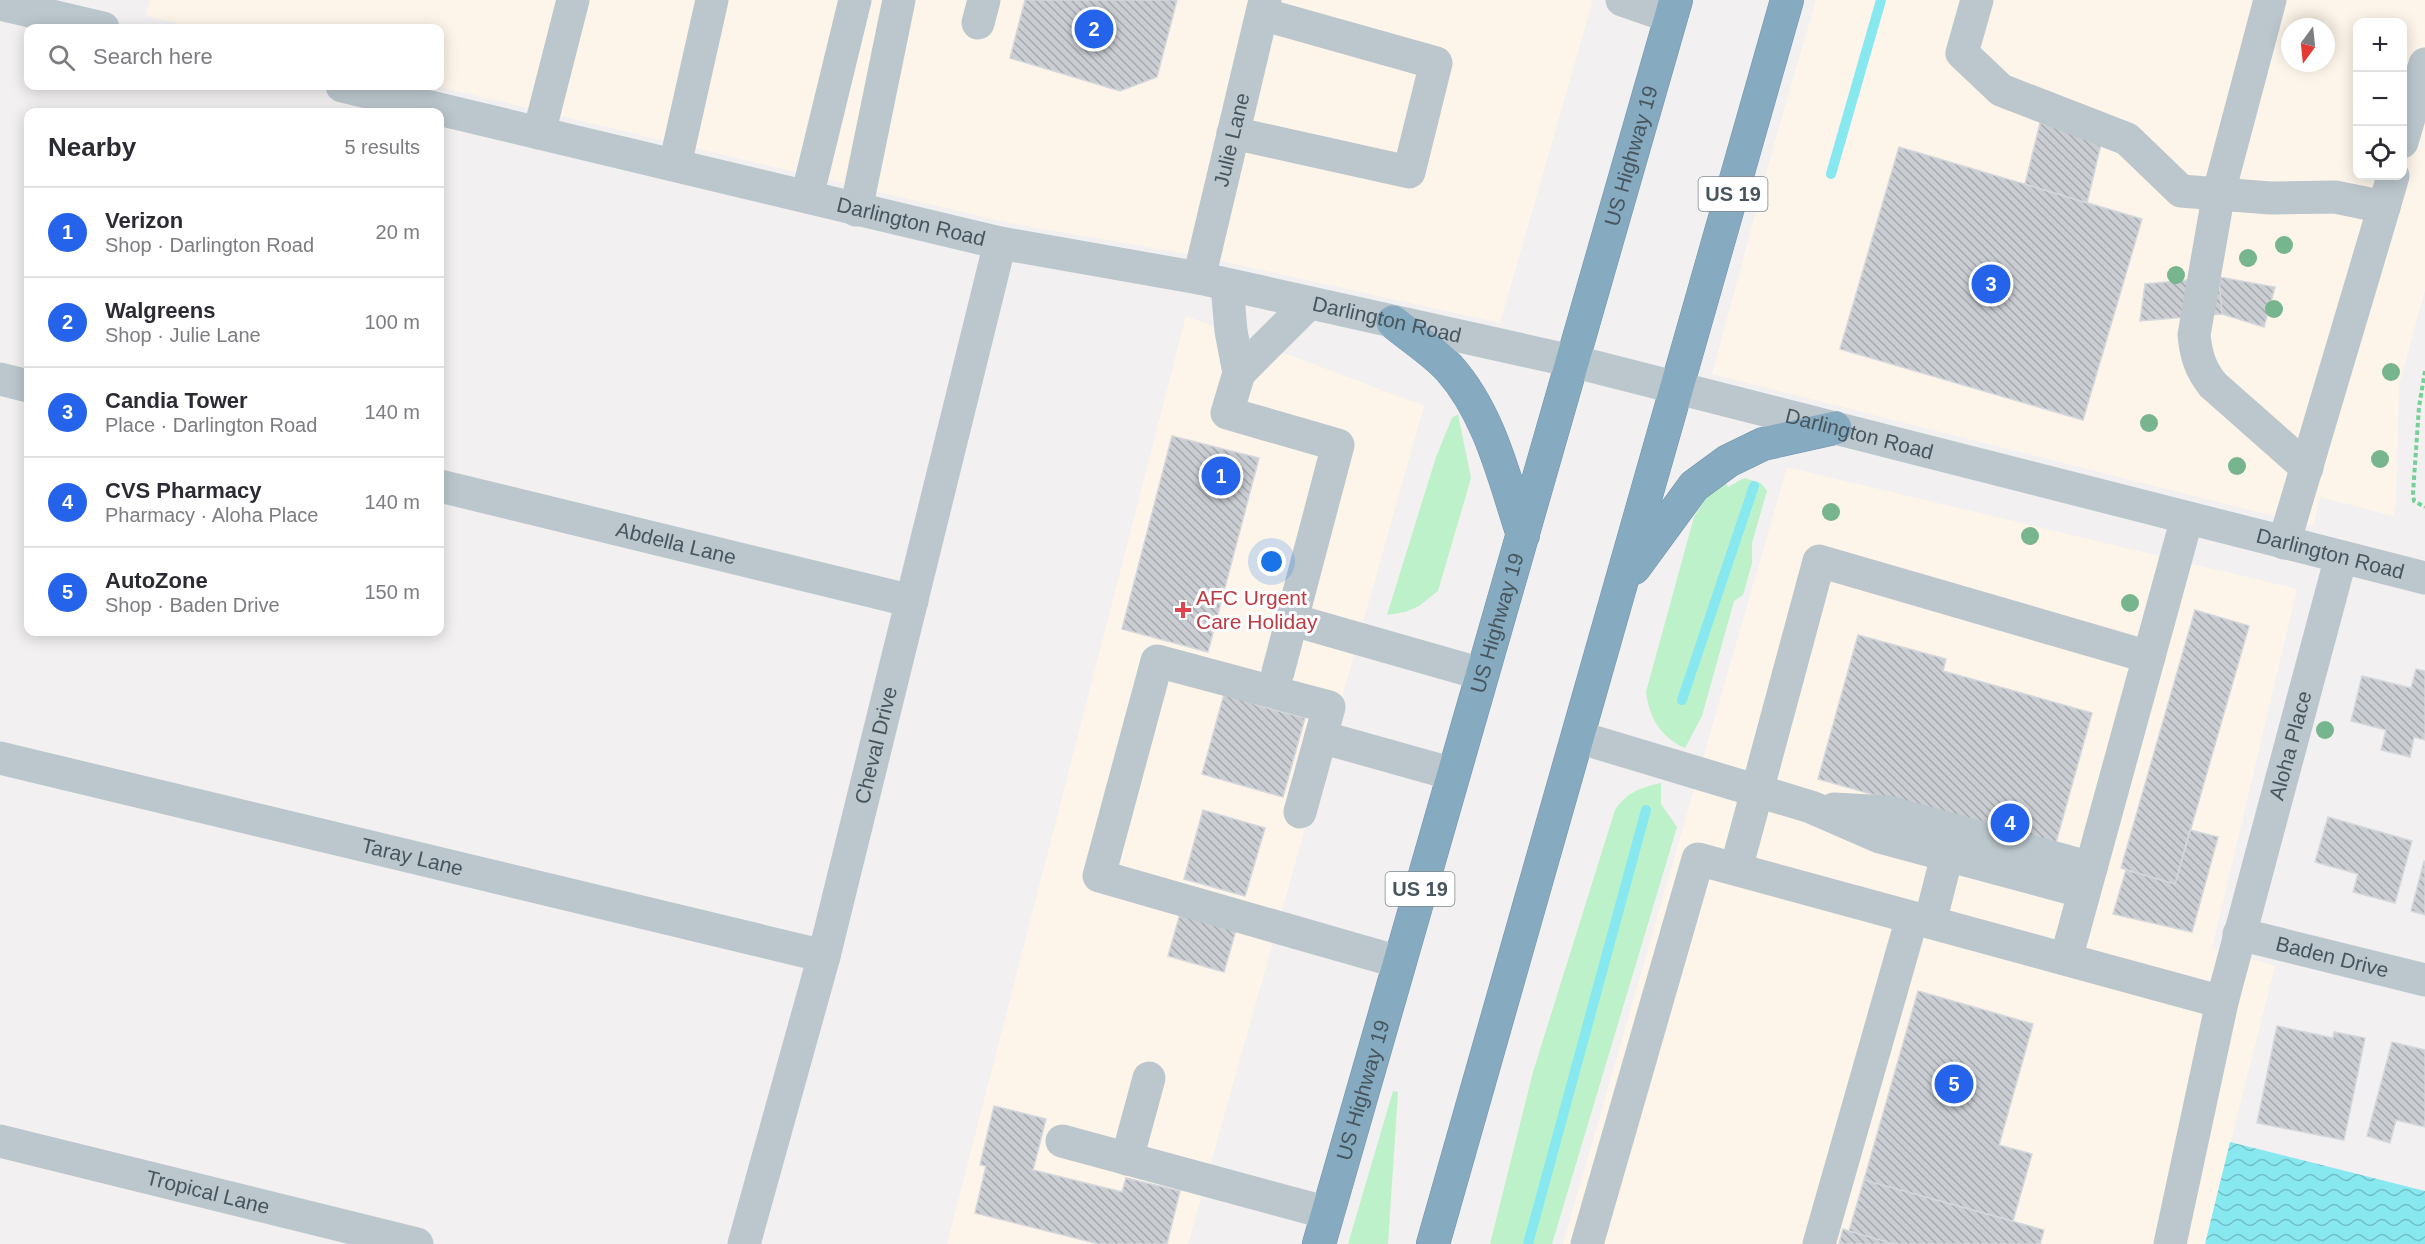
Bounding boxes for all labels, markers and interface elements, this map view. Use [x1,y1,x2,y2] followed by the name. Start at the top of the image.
[1074,6,1114,51] pin: 2
[2281,18,2335,72] north arrow
[2353,18,2407,180] map controls
[2353,18,2407,72] button: +
[24,24,444,90] search box
[45,41,78,74] icon: search
[93,44,213,69] text: Search here
[2353,72,2407,126] button: −
[1600,83,1662,229] street label: US Highway 19
[1209,90,1254,189] street label: Julie Lane
[2353,126,2407,180] button: locate
[48,132,136,162] text: Nearby
[344,136,420,158] text: 5 results
[1698,177,1768,211] road number: US 19
[835,192,988,250] street label: Darlington Road
[105,208,183,233] text: Verizon
[62,221,73,243] text: 1
[376,221,420,243] text: 20 m
[105,234,314,256] text: Shop · Darlington Road
[1972,262,2010,306] pin: 3
[1310,292,1464,347] street label: Darlington Road
[105,298,215,323] text: Walgreens
[62,311,73,333] text: 2
[364,311,420,333] text: 100 m
[105,324,261,346] text: Shop · Julie Lane
[105,388,248,413] text: Candia Tower
[62,401,73,423] text: 3
[364,401,420,423] text: 140 m
[1783,404,1936,463] street label: Darlington Road
[105,414,317,436] text: Place · Darlington Road
[1202,454,1240,498] pin: 1
[105,478,262,503] text: CVS Pharmacy
[62,491,73,513] text: 4
[364,491,420,513] text: 140 m
[105,504,318,526] text: Pharmacy · Aloha Place
[614,517,739,569] street label: Abdella Lane
[2254,524,2407,583] street label: Darlington Road
[1257,547,1286,576] your location
[1466,550,1528,696] street label: US Highway 19
[105,568,208,593] text: AutoZone
[62,581,73,603] text: 5
[364,581,420,603] text: 150 m
[1196,586,1318,633] place label: AFC Urgent Care Holiday
[105,594,280,616] text: Shop · Baden Drive
[1174,601,1192,619] marker: AFC Urgent Care Holiday
[850,684,901,806] street label: Cheval Drive
[2265,688,2316,803] street label: Aloha Place
[1990,800,2030,846] pin: 4
[359,833,466,880] street label: Taray Lane
[1386,872,1454,906] road number: US 19
[2273,932,2391,982] street label: Baden Drive
[1332,1017,1394,1163] street label: US Highway 19
[1934,1062,1974,1106] pin: 5
[144,1165,272,1218] street label: Tropical Lane

